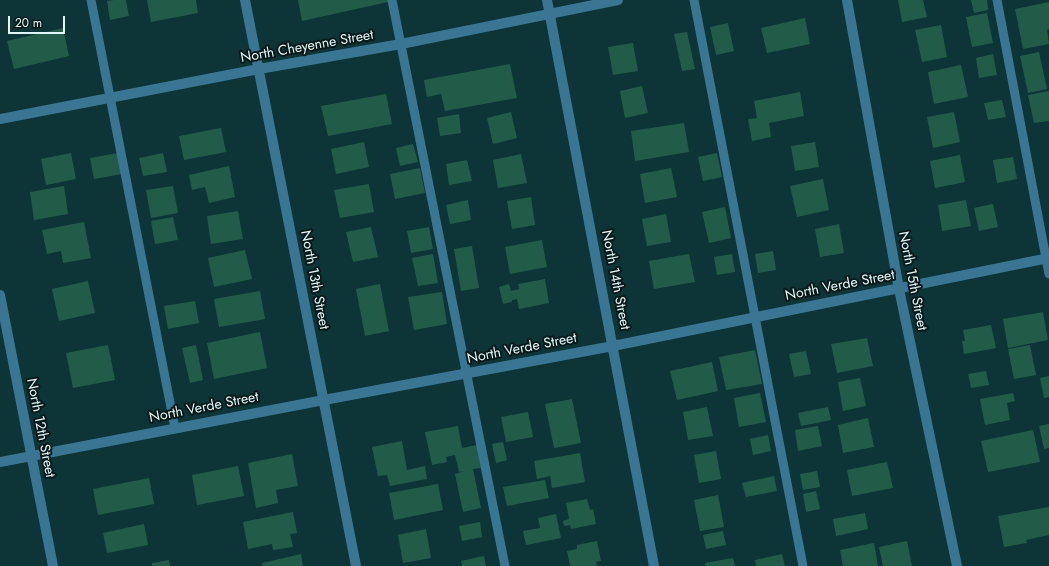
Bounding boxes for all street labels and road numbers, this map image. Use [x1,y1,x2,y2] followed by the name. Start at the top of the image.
[239,27,375,67] street label: North Cheyenne Street
[296,229,332,331] street label: North 13th Street
[597,229,633,331] street label: North 14th Street
[894,230,930,332] street label: North 15th Street
[784,267,896,305] street label: North Verde Street
[466,330,578,368] street label: North Verde Street
[22,377,58,479] street label: North 12th Street
[148,389,260,427] street label: North Verde Street

